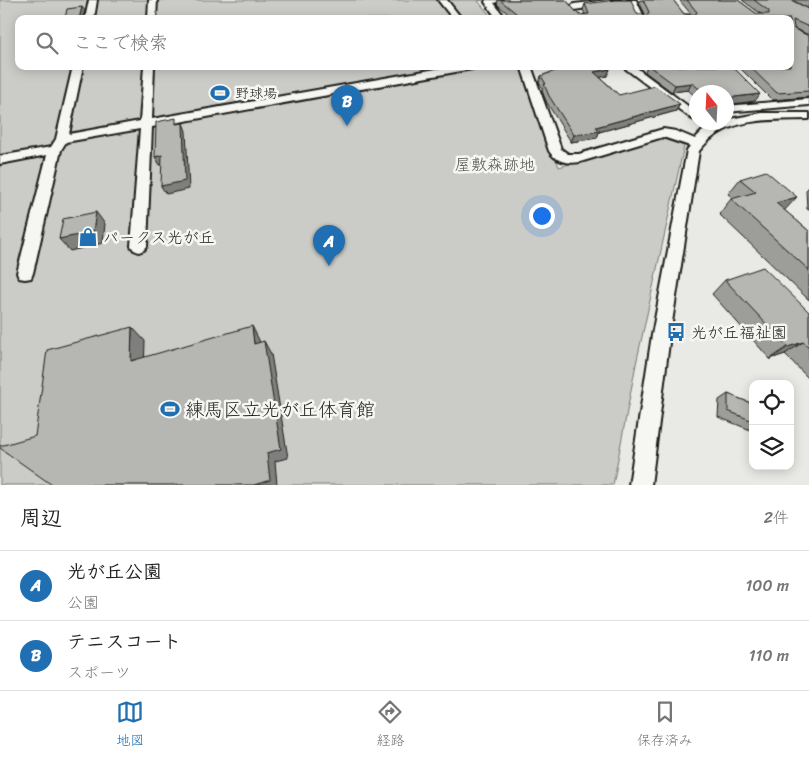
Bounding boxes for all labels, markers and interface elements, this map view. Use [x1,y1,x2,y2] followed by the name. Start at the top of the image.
[15,15,794,70] search box
[73,26,168,59] text: ここで検索
[33,29,61,57] icon: search
[235,81,277,106] place label: 野球場
[209,82,231,104] sports icon: 野球場
[331,85,363,126] pin: B
[689,85,734,130] north arrow
[455,150,535,179] park label: 屋敷森跡地
[529,203,555,229] your location
[103,223,215,252] place label: パークス光が丘
[313,225,345,266] pin: A
[77,226,99,248] shop icon: パークス光が丘
[691,318,787,347] place label: 光が丘福祉園
[665,321,687,343] bus stop icon: 光が丘福祉園
[749,380,794,470] map controls
[749,380,794,425] button: locate
[185,393,375,426] place label: 練馬区立光が丘体育館
[159,398,181,420] sports icon: 練馬区立光が丘体育館
[749,425,794,470] button: layers
[20,499,62,537] text: 周辺
[764,503,789,532] text: 2件
[67,555,162,588] text: 光が丘公園
[31,571,41,600] text: A
[745,571,789,600] text: 100 m
[67,588,99,617] text: 公園
[67,625,181,658] text: テニスコート
[31,641,41,670] text: B
[749,641,789,670] text: 110 m
[67,658,131,687] text: スポーツ
[116,698,144,753] tab: 地図
[376,698,404,753] tab: 経路
[637,698,693,753] tab: 保存済み

